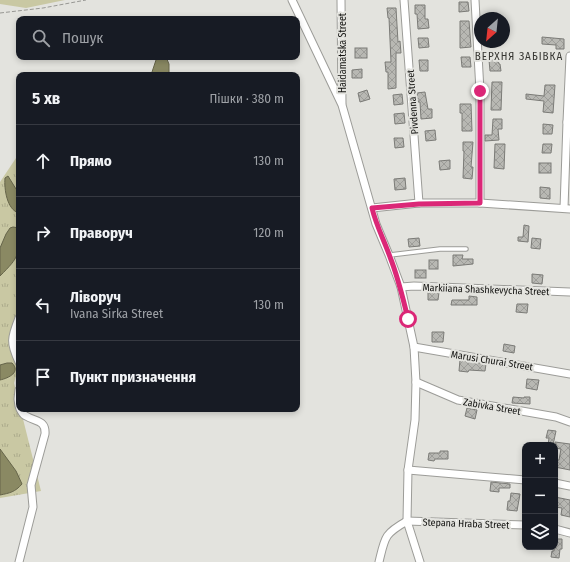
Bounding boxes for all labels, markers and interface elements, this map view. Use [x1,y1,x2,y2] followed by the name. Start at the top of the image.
[337,12,349,93] street label: Haidamatska Street
[474,12,510,48] north arrow
[16,16,300,60] search box
[30,27,52,49] icon: search
[62,29,103,47] text: Пошук
[475,50,563,63] district label: ВЕРХНЯ ЗАБІВКА
[405,68,421,135] street label: Pivdenna Street
[471,82,489,100] route end
[32,88,60,109] text: 5 хв
[209,91,284,106] text: Пішки · 380 m
[32,150,54,172] icon: ahead
[70,152,112,170] text: Прямо
[253,153,284,168] text: 130 m
[32,222,54,244] icon: right
[70,224,133,242] text: Праворуч
[253,225,284,240] text: 120 m
[422,282,550,298] street label: Markiiana Shashkevycha Street
[70,288,121,306] text: Ліворуч
[32,294,54,316] icon: left
[253,297,284,312] text: 130 m
[70,306,163,321] text: Ivana Sirka Street
[399,310,417,328] route start
[450,349,534,374] street label: Marusi Churai Street
[32,366,54,388] icon: arrive
[70,368,196,386] text: Пункт призначення
[462,396,522,418] street label: Zabivka Street
[522,442,558,550] map controls
[522,442,558,478] button: +
[522,478,558,514] button: −
[522,514,558,550] button: layers
[422,516,510,532] street label: Stepana Hraba Street

